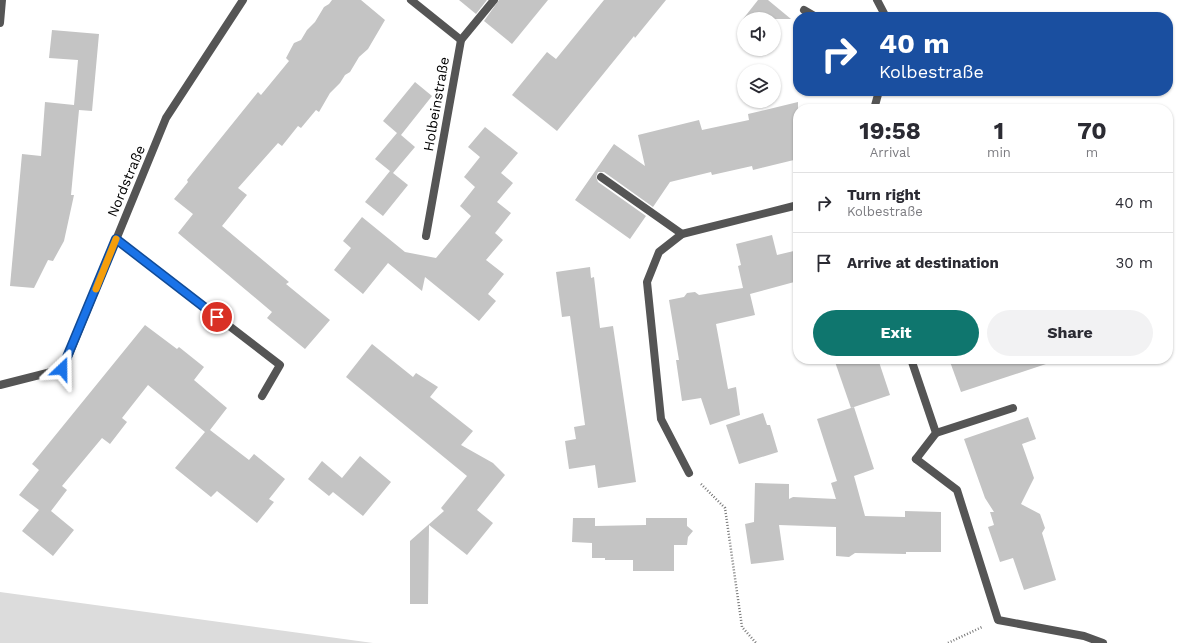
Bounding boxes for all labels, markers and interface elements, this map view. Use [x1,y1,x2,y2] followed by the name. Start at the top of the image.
[737,12,781,108] map controls
[737,12,781,56] button: sound
[879,27,949,60] text: 40 m
[813,28,865,80] icon: right
[420,56,452,152] street label: Holbeinstraße
[879,61,984,82] text: Kolbestraße
[737,64,781,108] button: layers
[859,117,921,145] text: 19:58
[994,117,1004,145] text: 1
[1077,117,1107,145] text: 70
[104,143,148,219] street label: Nordstraße
[870,145,910,160] text: Arrival
[987,145,1011,160] text: min
[1086,145,1098,160] text: m
[847,186,920,204] text: Turn right
[813,192,835,214] icon: right
[1115,194,1153,212] text: 40 m
[847,204,923,219] text: Kolbestraße
[813,252,835,274] icon: arrive
[847,254,999,272] text: Arrive at destination
[1116,254,1153,272] text: 30 m
[200,300,234,334] pin
[206,306,228,328] icon: arrive
[813,310,979,356] button: Exit
[987,310,1153,356] button: Share
[41,348,83,390] position arrow

